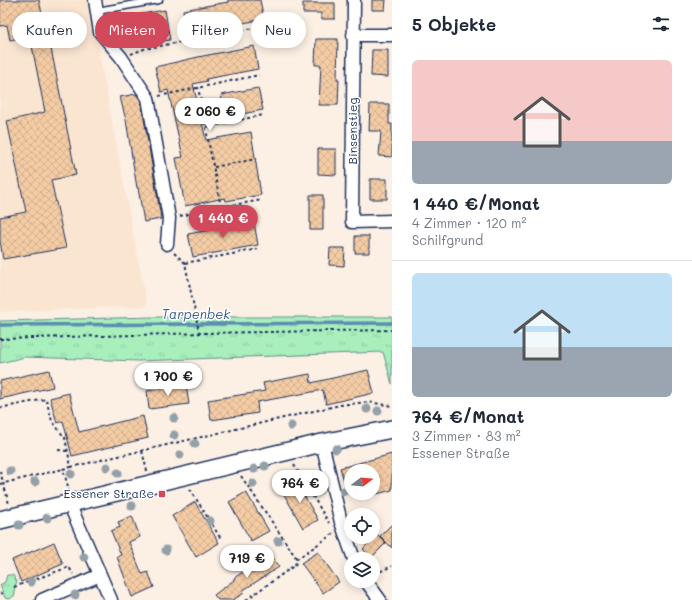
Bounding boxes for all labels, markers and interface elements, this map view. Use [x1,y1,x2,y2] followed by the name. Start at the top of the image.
[12,12,87,48] chip: Kaufen
[95,12,169,48] chip: Mieten
[177,12,243,48] chip: Filter
[251,12,306,48] chip: Neu
[412,13,496,35] text: 5 Objekte
[650,13,672,35] icon: filters
[506,86,578,158] icon: home
[173,98,247,132] pin: 2 060 €
[344,98,360,164] street label: Binsenstieg
[184,102,236,119] text: 2 060 €
[412,192,540,214] text: 1 440 €/Monat
[186,205,260,239] pin: 1 440 €
[198,209,248,226] text: 1 440 €
[412,214,526,231] text: 4 Zimmer · 120 m²
[412,231,483,248] text: Schilfgrund
[506,299,578,371] icon: home
[162,305,231,322] water label: Tarpenbek
[131,363,205,397] pin: 1 700 €
[143,367,193,384] text: 1 700 €
[412,405,524,427] text: 764 €/Monat
[412,427,521,444] text: 3 Zimmer · 83 m²
[412,444,510,461] text: Essener Straße
[344,464,380,500] north arrow
[344,464,380,588] map controls
[272,470,328,504] pin: 764 €
[281,474,319,491] text: 764 €
[64,485,154,501] place label: Essener Straße
[157,489,167,499] marker: Essener Straße
[344,508,380,544] button: locate
[219,545,275,579] pin: 719 €
[229,549,265,566] text: 719 €
[344,552,380,588] button: layers

